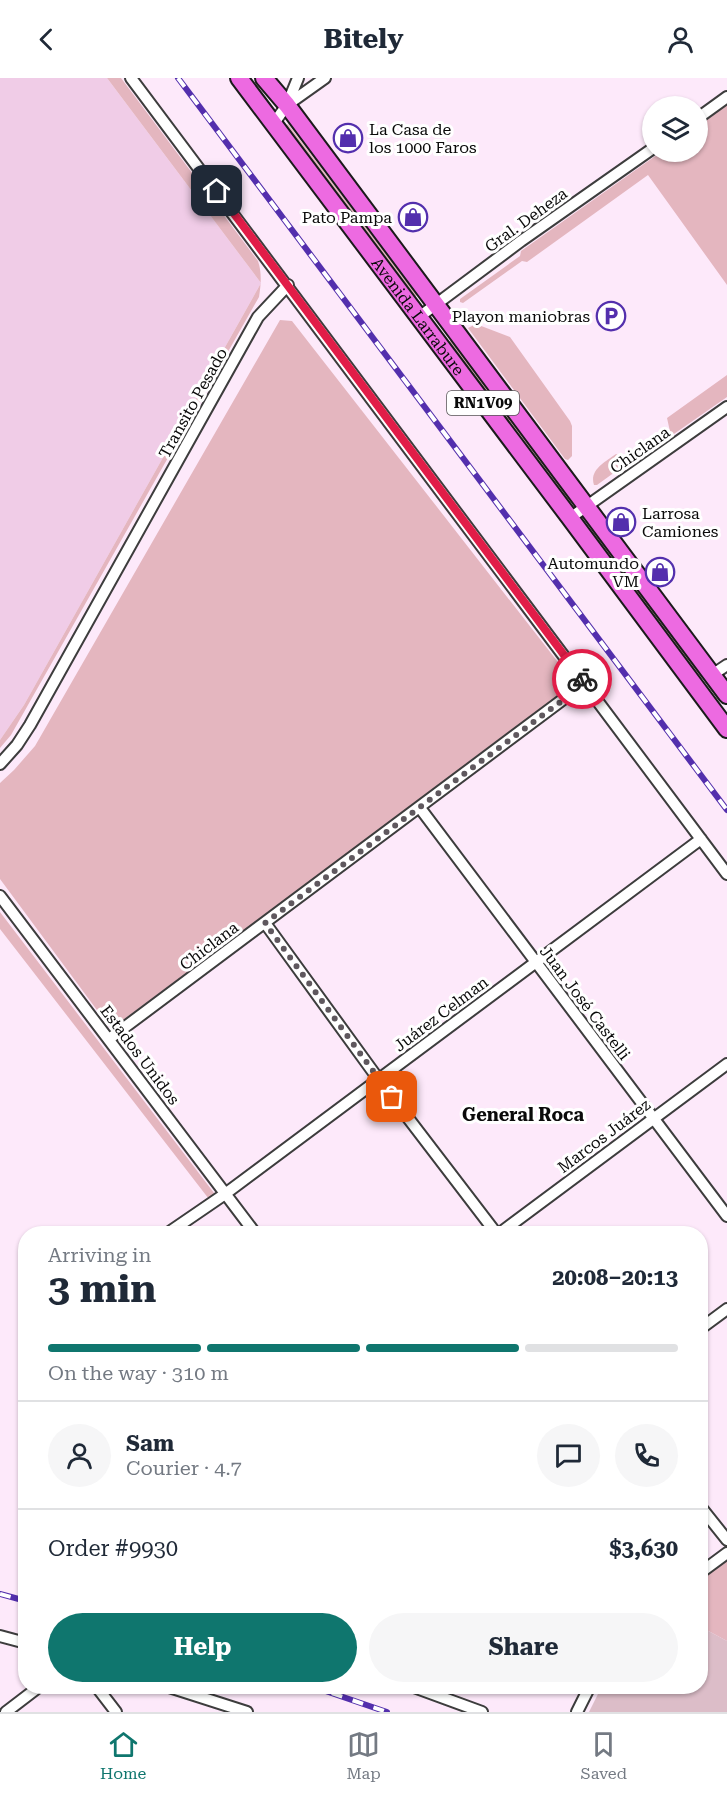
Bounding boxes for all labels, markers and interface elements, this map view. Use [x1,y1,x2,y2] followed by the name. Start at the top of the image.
[30,23,63,56] icon: back
[324,23,403,55] text: Bitely
[664,23,697,56] icon: person
[642,96,708,162] map controls
[642,96,708,162] button: layers
[369,120,477,157] place label: La Casa de los 1000 Faros
[332,122,364,154] shop icon: La Casa de los 1000 Faros
[191,165,242,216] pin
[200,174,233,207] icon: home
[481,184,571,256] street label: Gral. Deheza
[397,201,429,233] shop icon: Pato Pampa
[302,208,392,227] place label: Pato Pampa
[368,253,469,379] street label: Avenida Larrabure
[595,300,627,332] parking icon: Playon maniobras
[452,307,590,326] place label: Playon maniobras
[155,344,231,461] street label: Transito Pesado
[447,391,519,415] road number: RN1V09
[607,422,674,477] street label: Chiclana
[642,504,719,541] place label: Larrosa Camiones
[605,506,637,538] shop icon: Larrosa Camiones
[548,554,639,591] place label: Automundo VM
[644,556,676,588] shop icon: Automundo VM
[552,649,612,709] courier
[566,663,599,696] icon: bike
[176,918,242,974] street label: Chiclana
[536,942,634,1064] street label: Juan José Castelli
[390,972,492,1056] street label: Juárez Celman
[96,1001,184,1109] street label: Estados Unidos
[366,1071,417,1122] pin
[375,1080,408,1113] icon: bag
[554,1095,654,1177] street label: Marcos Juárez
[462,1104,584,1125] district label: General Roca
[48,1243,151,1267] text: Arriving in
[552,1265,678,1290] text: 20:08–20:13
[48,1266,156,1312] text: 3 min
[48,1361,229,1385] text: On the way · 310 m
[48,1424,111,1487] button: person
[537,1424,600,1487] button: chat
[615,1424,678,1487] button: phone
[126,1431,174,1456] text: Sam
[126,1456,242,1480] text: Courier · 4.7
[48,1536,178,1561] text: Order #9930
[609,1536,678,1561] text: $3,630
[48,1613,357,1682] button: Help
[369,1613,678,1682] button: Share
[100,1728,146,1783] tab: Home
[346,1728,381,1783] tab: Map
[581,1728,627,1783] tab: Saved

